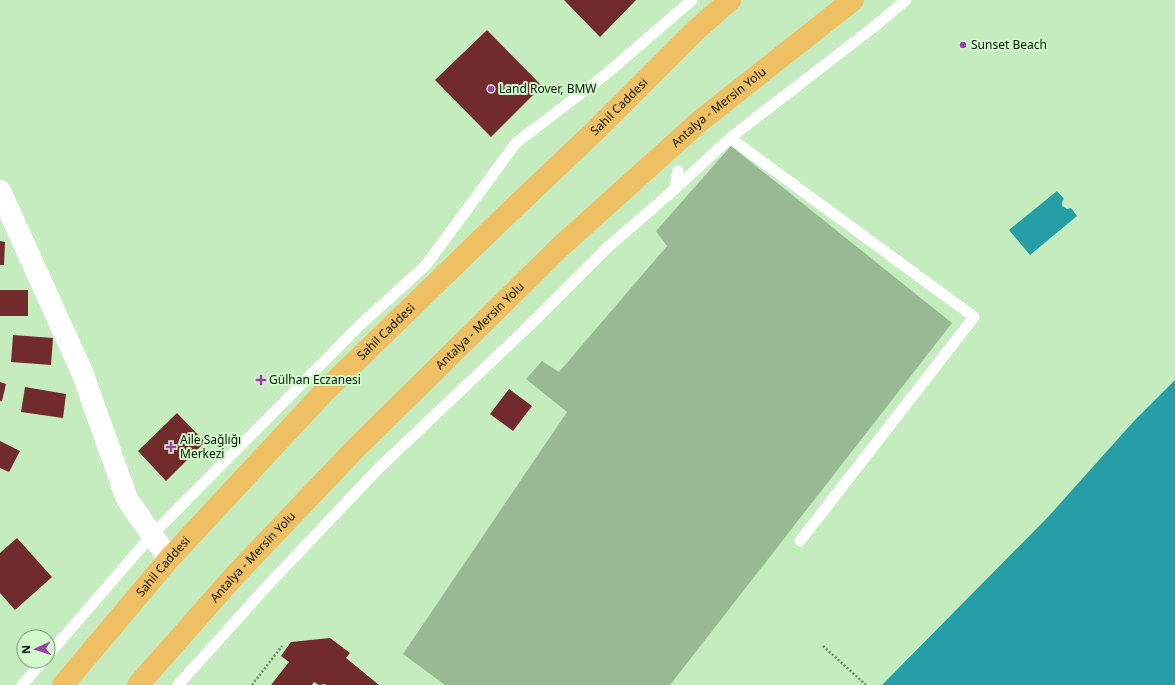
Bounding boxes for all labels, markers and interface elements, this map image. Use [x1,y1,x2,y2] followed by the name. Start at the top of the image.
[971,36,1047,53] place label: Sunset Beach
[958,40,968,50] marker: Sunset Beach
[667,63,770,151] street label: Antalya - Mersin Yolu
[586,74,651,139] street label: Sahil Caddesi
[499,80,597,97] place label: Land Rover, BMW
[486,84,496,94] marker: Land Rover, BMW
[431,278,528,373] street label: Antalya - Mersin Yolu
[353,299,418,364] street label: Sahil Caddesi
[269,371,361,388] place label: Gülhan Eczanesi
[256,375,266,385] marker: Gülhan Eczanesi
[180,431,241,462] place label: Aile Sağlığı Merkezi
[165,441,177,453] marker: Aile Sağlığı Merkezi
[206,508,299,606] street label: Antalya - Mersin Yolu
[132,533,194,600] street label: Sahil Caddesi
[16,629,56,669] north arrow
[18,645,33,654] text: N

